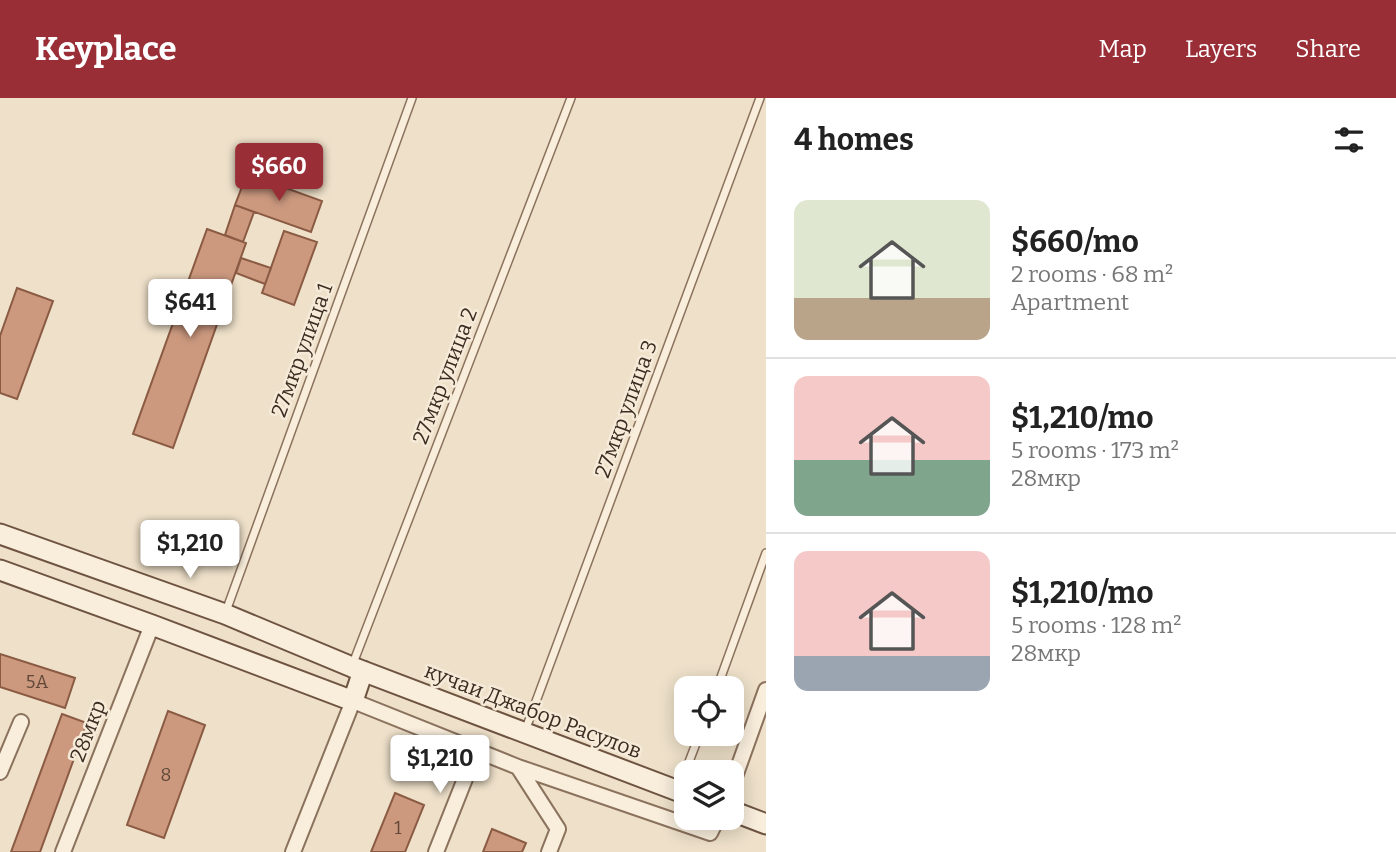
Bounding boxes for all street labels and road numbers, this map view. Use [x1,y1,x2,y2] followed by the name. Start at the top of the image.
[266,279,338,421] street label: 27мкр улица 1
[407,304,483,448] street label: 27мкр улица 2
[589,337,663,481] street label: 27мкр улица 3
[421,658,645,764] street label: кучаи Джабор Расулов
[64,696,112,766] street label: 28мкр

